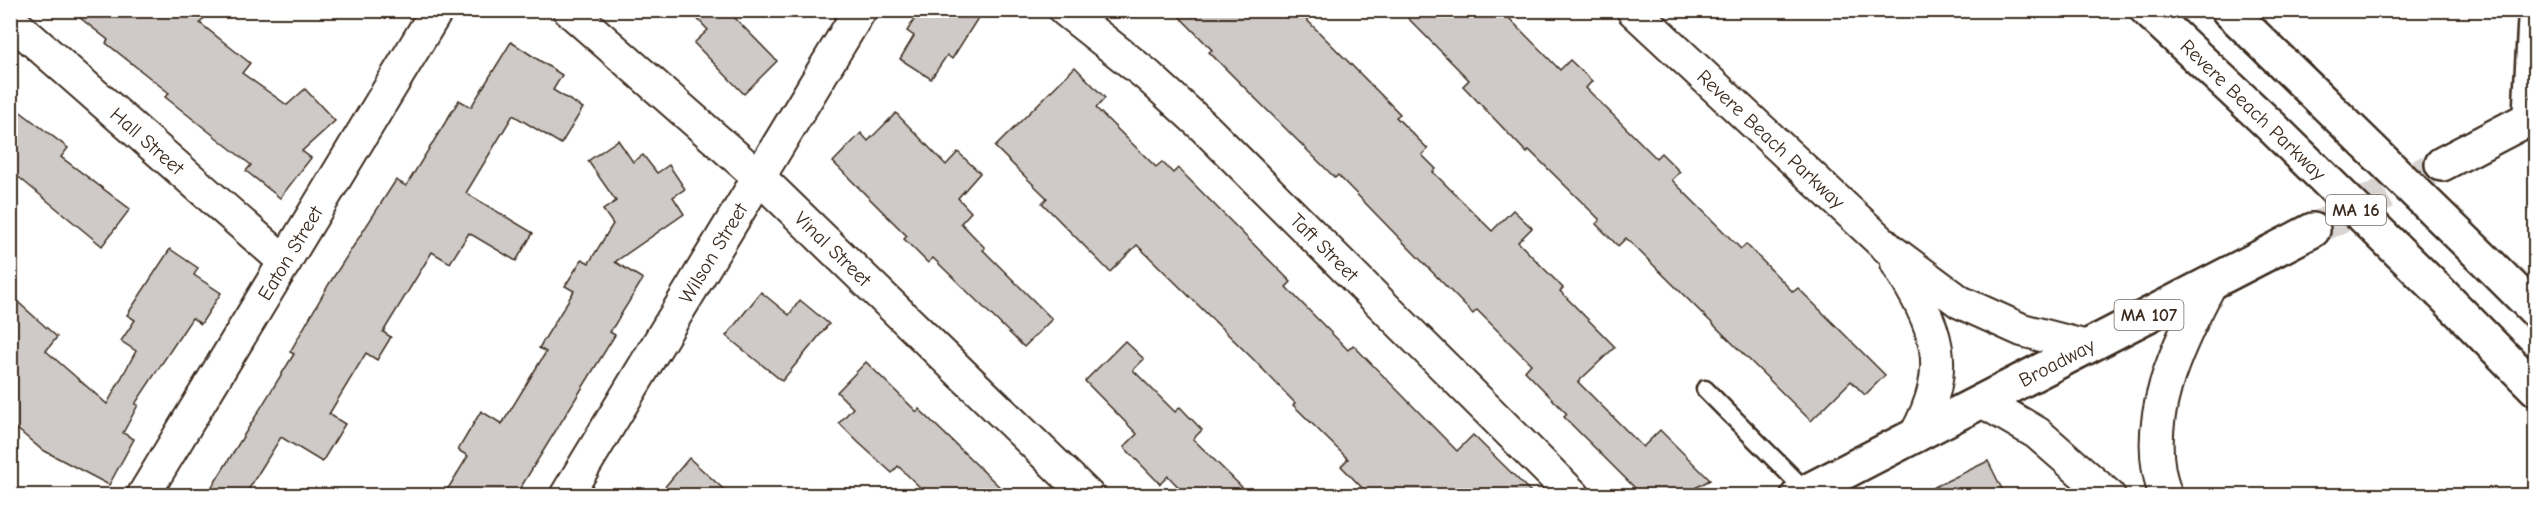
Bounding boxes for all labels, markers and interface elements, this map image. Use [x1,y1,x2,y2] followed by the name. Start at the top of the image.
[2176,35,2330,185] street label: Revere Beach Parkway
[1693,65,1850,213] street label: Revere Beach Parkway
[106,102,190,180] street label: Hall Street
[2326,195,2386,225] road number: MA 16
[674,198,753,307] street label: Wilson Street
[253,201,328,304] street label: Eaton Street
[790,206,877,292] street label: Vinal Street
[1286,208,1364,287] street label: Taft Street
[2114,300,2184,330] road number: MA 107
[2015,333,2098,392] street label: Broadway

